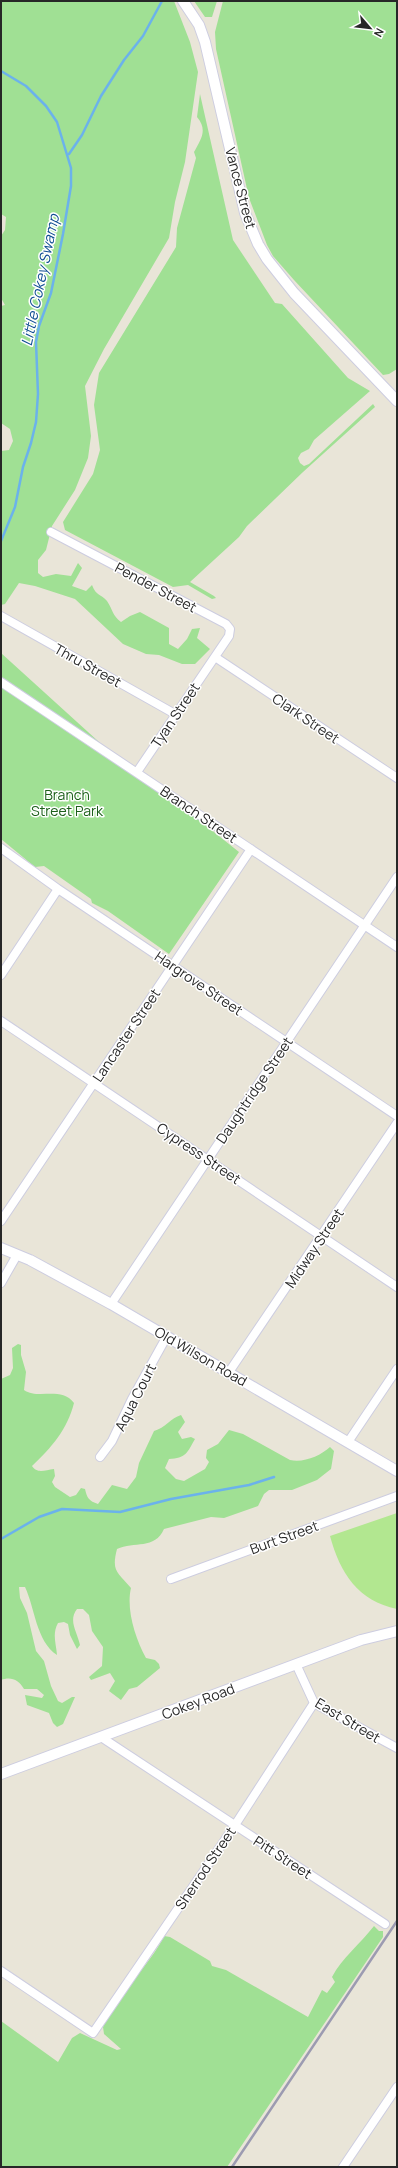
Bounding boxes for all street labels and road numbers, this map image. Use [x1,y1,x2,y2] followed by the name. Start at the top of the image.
[221,145,261,231] street label: Vance Street
[112,557,201,617] street label: Pender Street
[51,639,125,691] street label: Thru Street
[146,678,204,751] street label: Tyan Street
[269,689,344,748] street label: Clark Street
[157,781,242,847] street label: Branch Street
[151,947,247,1020] street label: Hargrove Street
[88,984,164,1085] street label: Lancaster Street
[211,1033,297,1147] street label: Daughtridge Street
[153,1118,245,1188] street label: Cypress Street
[280,1204,348,1292] street label: Midway Street
[151,1322,251,1390] street label: Old Wilson Road
[110,1360,160,1434] street label: Aqua Court
[247,1516,321,1558] street label: Burt Street
[159,1678,237,1724] street label: Cokey Road
[312,1693,384,1747] street label: East Street
[170,1823,240,1913] street label: Sherrod Street
[250,1831,316,1883] street label: Pitt Street

